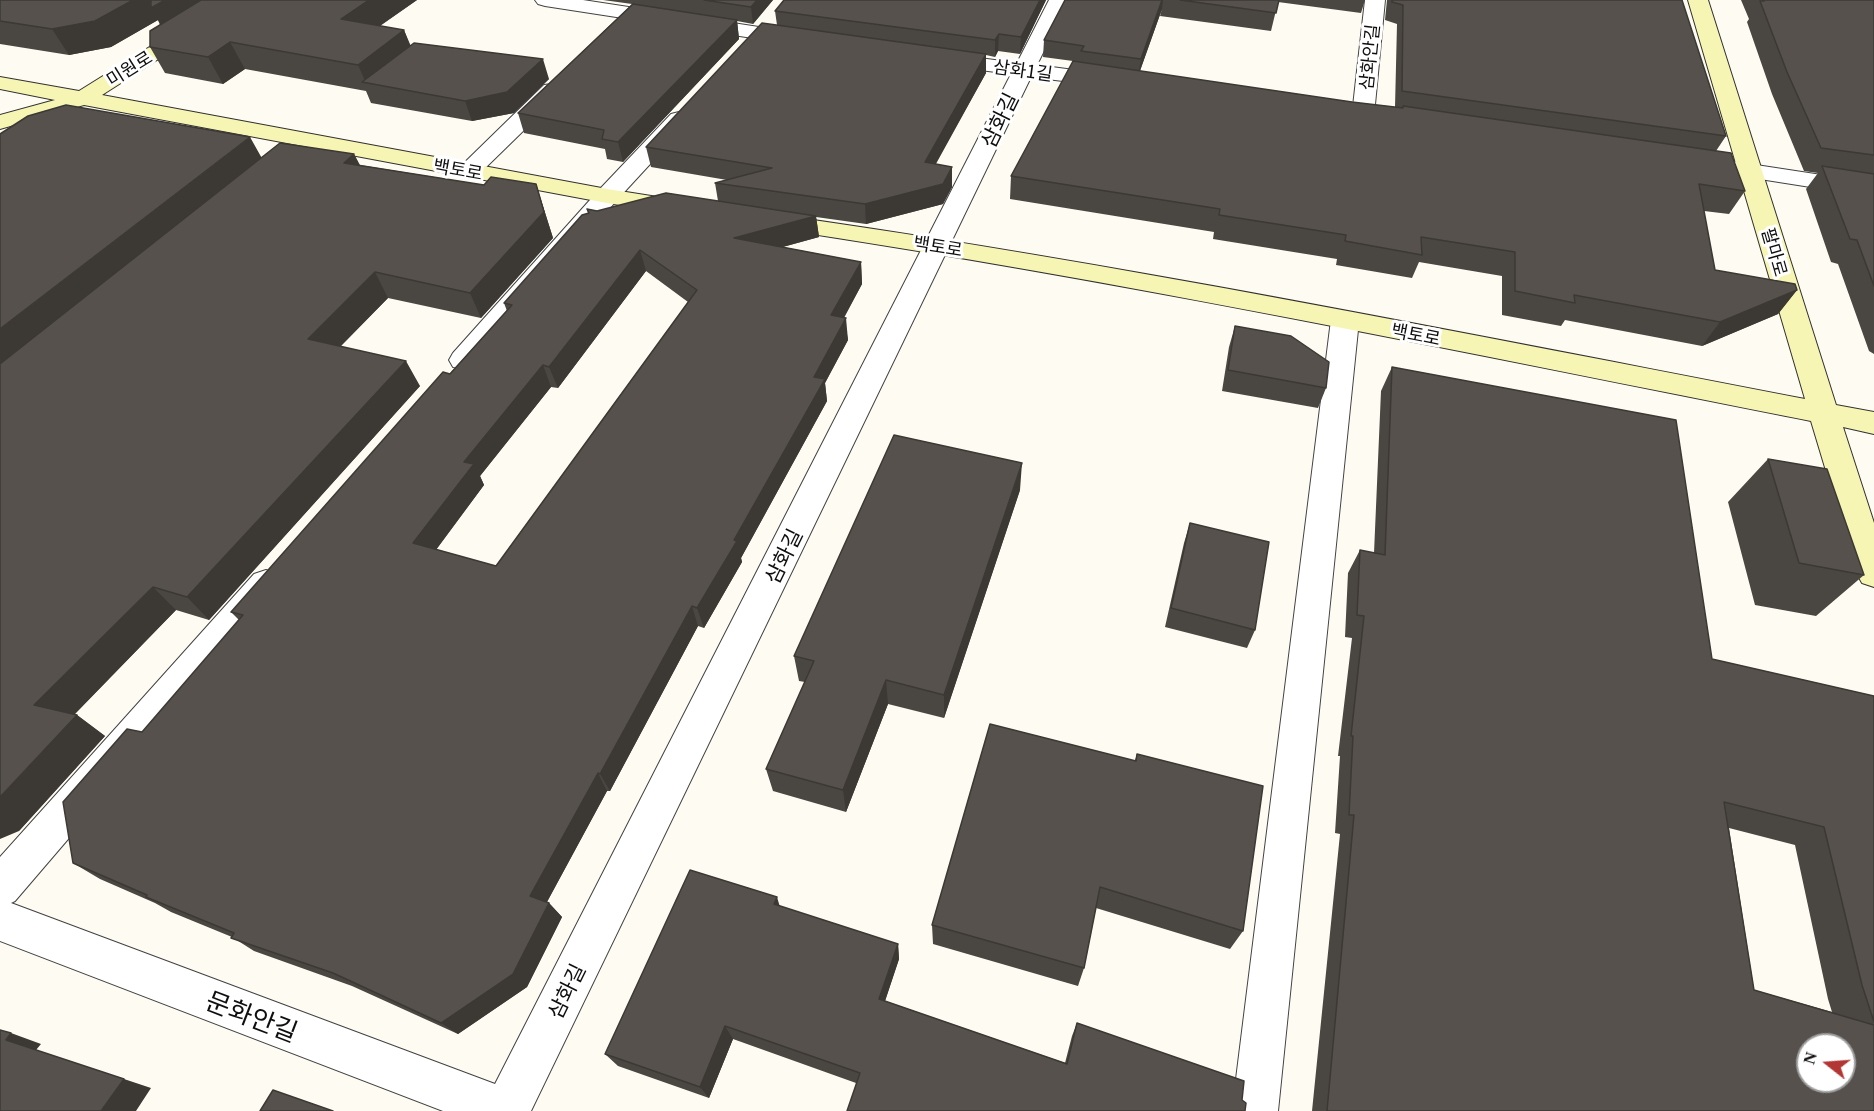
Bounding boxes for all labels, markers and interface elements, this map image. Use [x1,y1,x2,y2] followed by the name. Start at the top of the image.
[1355,23,1383,91] street label: 삼화안길
[102,46,156,90] street label: 미원로
[992,55,1054,85] street label: 삼화1길
[975,88,1023,152] street label: 삼화길
[432,154,484,184] street label: 백토로
[1758,225,1792,279] street label: 팔마로
[912,231,964,261] street label: 백토로
[1390,319,1442,349] street label: 백토로
[759,524,807,588] street label: 삼화길
[542,959,590,1023] street label: 삼화길
[202,984,302,1048] street label: 문화안길
[1796,1033,1856,1093] north arrow
[1800,1050,1820,1066] text: N

